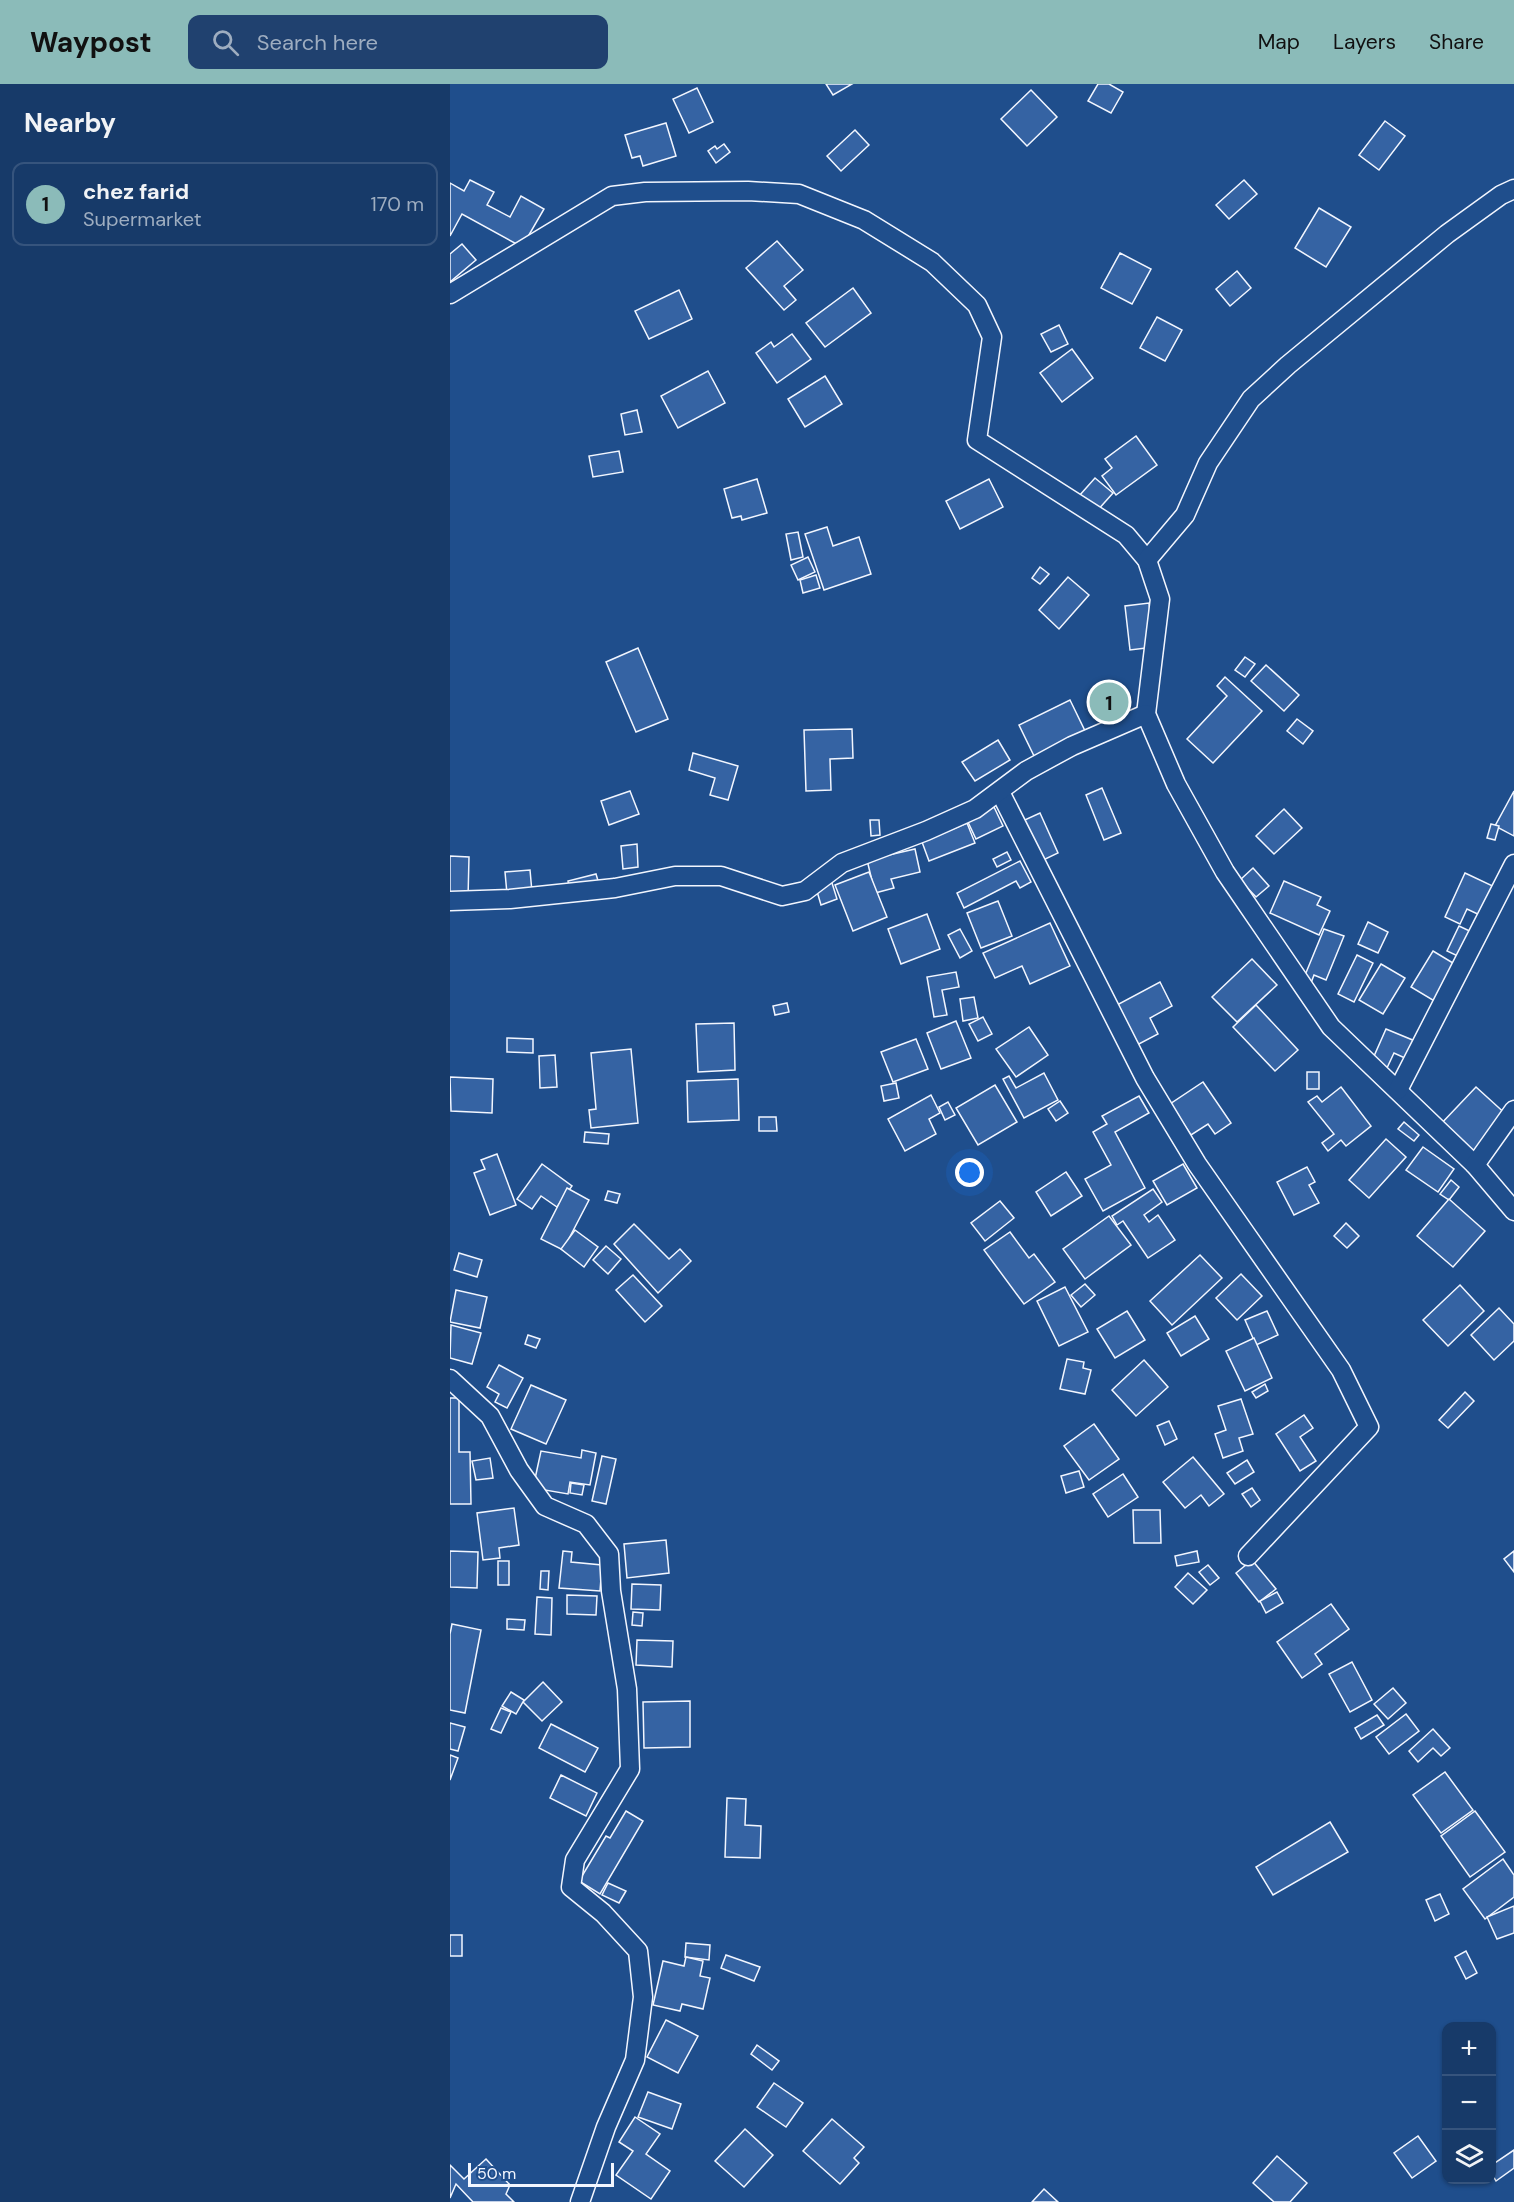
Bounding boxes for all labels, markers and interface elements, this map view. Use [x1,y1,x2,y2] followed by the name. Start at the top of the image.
[188,15,608,69] search box
[30,24,152,61] text: Waypost
[209,26,242,59] icon: search
[257,28,378,57] text: Search here
[1258,28,1300,56] text: Map
[1333,28,1396,56] text: Layers
[1429,28,1484,56] text: Share
[24,106,116,140] text: Nearby
[83,177,189,206] text: chez farid
[42,191,49,217] text: 1
[371,191,424,217] text: 170 m
[83,206,202,232] text: Supermarket
[1090,680,1128,724] pin: 1
[955,1158,984,1187] your location
[1442,2022,1496,2184] map controls
[1442,2022,1496,2076] button: +
[1442,2076,1496,2130] button: −
[1442,2130,1496,2184] button: layers
[468,2160,614,2188] scale bar
[477,2163,516,2184] text: 50 m

